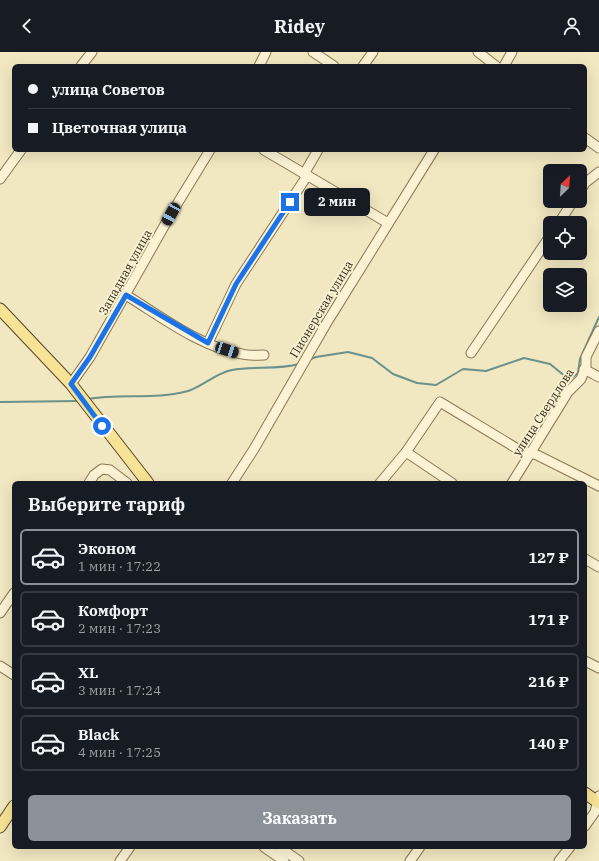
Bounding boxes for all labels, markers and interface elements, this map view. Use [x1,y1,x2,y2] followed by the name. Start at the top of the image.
[16,15,38,37] icon: back
[274,15,325,38] text: Ridey
[561,15,583,37] icon: person
[52,80,165,99] text: улица Советов
[52,118,187,137] text: Цветочная улица
[543,164,587,208] north arrow
[543,164,587,312] map controls
[304,188,370,216] callout: 2 мин
[281,193,299,211] route end
[318,193,356,210] text: 2 мин
[160,201,182,227] car
[543,216,587,260] button: locate
[95,226,155,317] street label: Западная улица
[286,257,356,360] street label: Пионерская улица
[543,268,587,312] button: layers
[214,341,240,359] car
[509,365,577,459] street label: улица Свердлова
[93,417,111,435] route start
[28,493,185,516] text: Выберите тариф
[30,539,66,575] icon: car
[78,539,136,558] text: Эконом
[528,548,569,567] text: 127 ₽
[78,558,161,575] text: 1 мин · 17:22
[30,601,66,637] icon: car
[78,601,148,620] text: Комфорт
[528,610,569,629] text: 171 ₽
[78,620,161,637] text: 2 мин · 17:23
[30,663,66,699] icon: car
[78,663,98,682] text: XL
[528,672,569,691] text: 216 ₽
[78,682,161,699] text: 3 мин · 17:24
[30,725,66,761] icon: car
[78,725,119,744] text: Black
[528,734,569,753] text: 140 ₽
[78,744,161,761] text: 4 мин · 17:25
[28,795,571,841] button: Заказать

